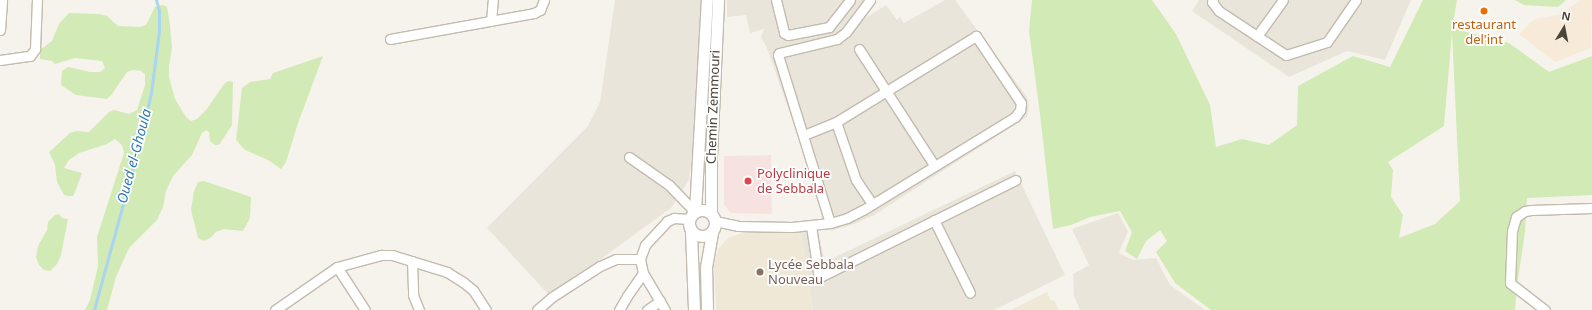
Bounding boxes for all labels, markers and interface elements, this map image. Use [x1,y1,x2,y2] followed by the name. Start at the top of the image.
[1479,6,1489,16] marker: restaurant del'int
[1544,8,1584,48] north arrow
[1560,8,1572,24] text: N
[1452,17,1516,48] place label: restaurant del'int
[703,50,723,164] street label: Chemin Zemmouri
[113,107,155,205] water label: Oued el-Ghoula
[757,166,830,197] place label: Polyclinique de Sebbala
[742,175,754,187] marker: Polyclinique de Sebbala
[768,257,854,288] place label: Lycée Sebbala Nouveau
[755,267,765,277] marker: Lycée Sebbala Nouveau

